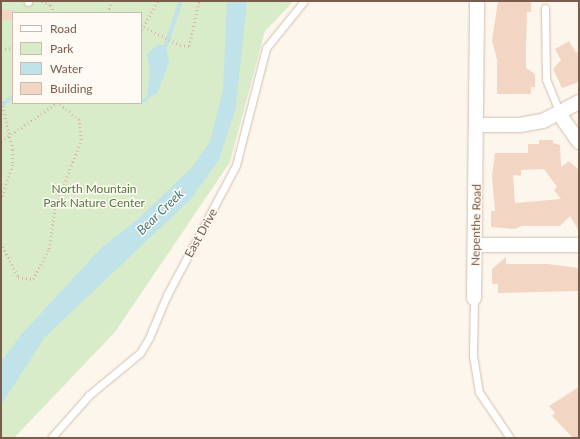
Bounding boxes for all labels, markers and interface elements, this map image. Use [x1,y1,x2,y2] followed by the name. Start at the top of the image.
[12,12,142,104] legend
[50,21,77,36] text: Road
[50,41,73,56] text: Park
[50,61,83,76] text: Water
[50,81,93,96] text: Building
[43,182,145,210] park label: North Mountain Park Nature Center
[468,184,484,266] street label: Nepenthe Road
[133,186,187,238] water label: Bear Creek
[182,206,220,260] street label: East Drive

